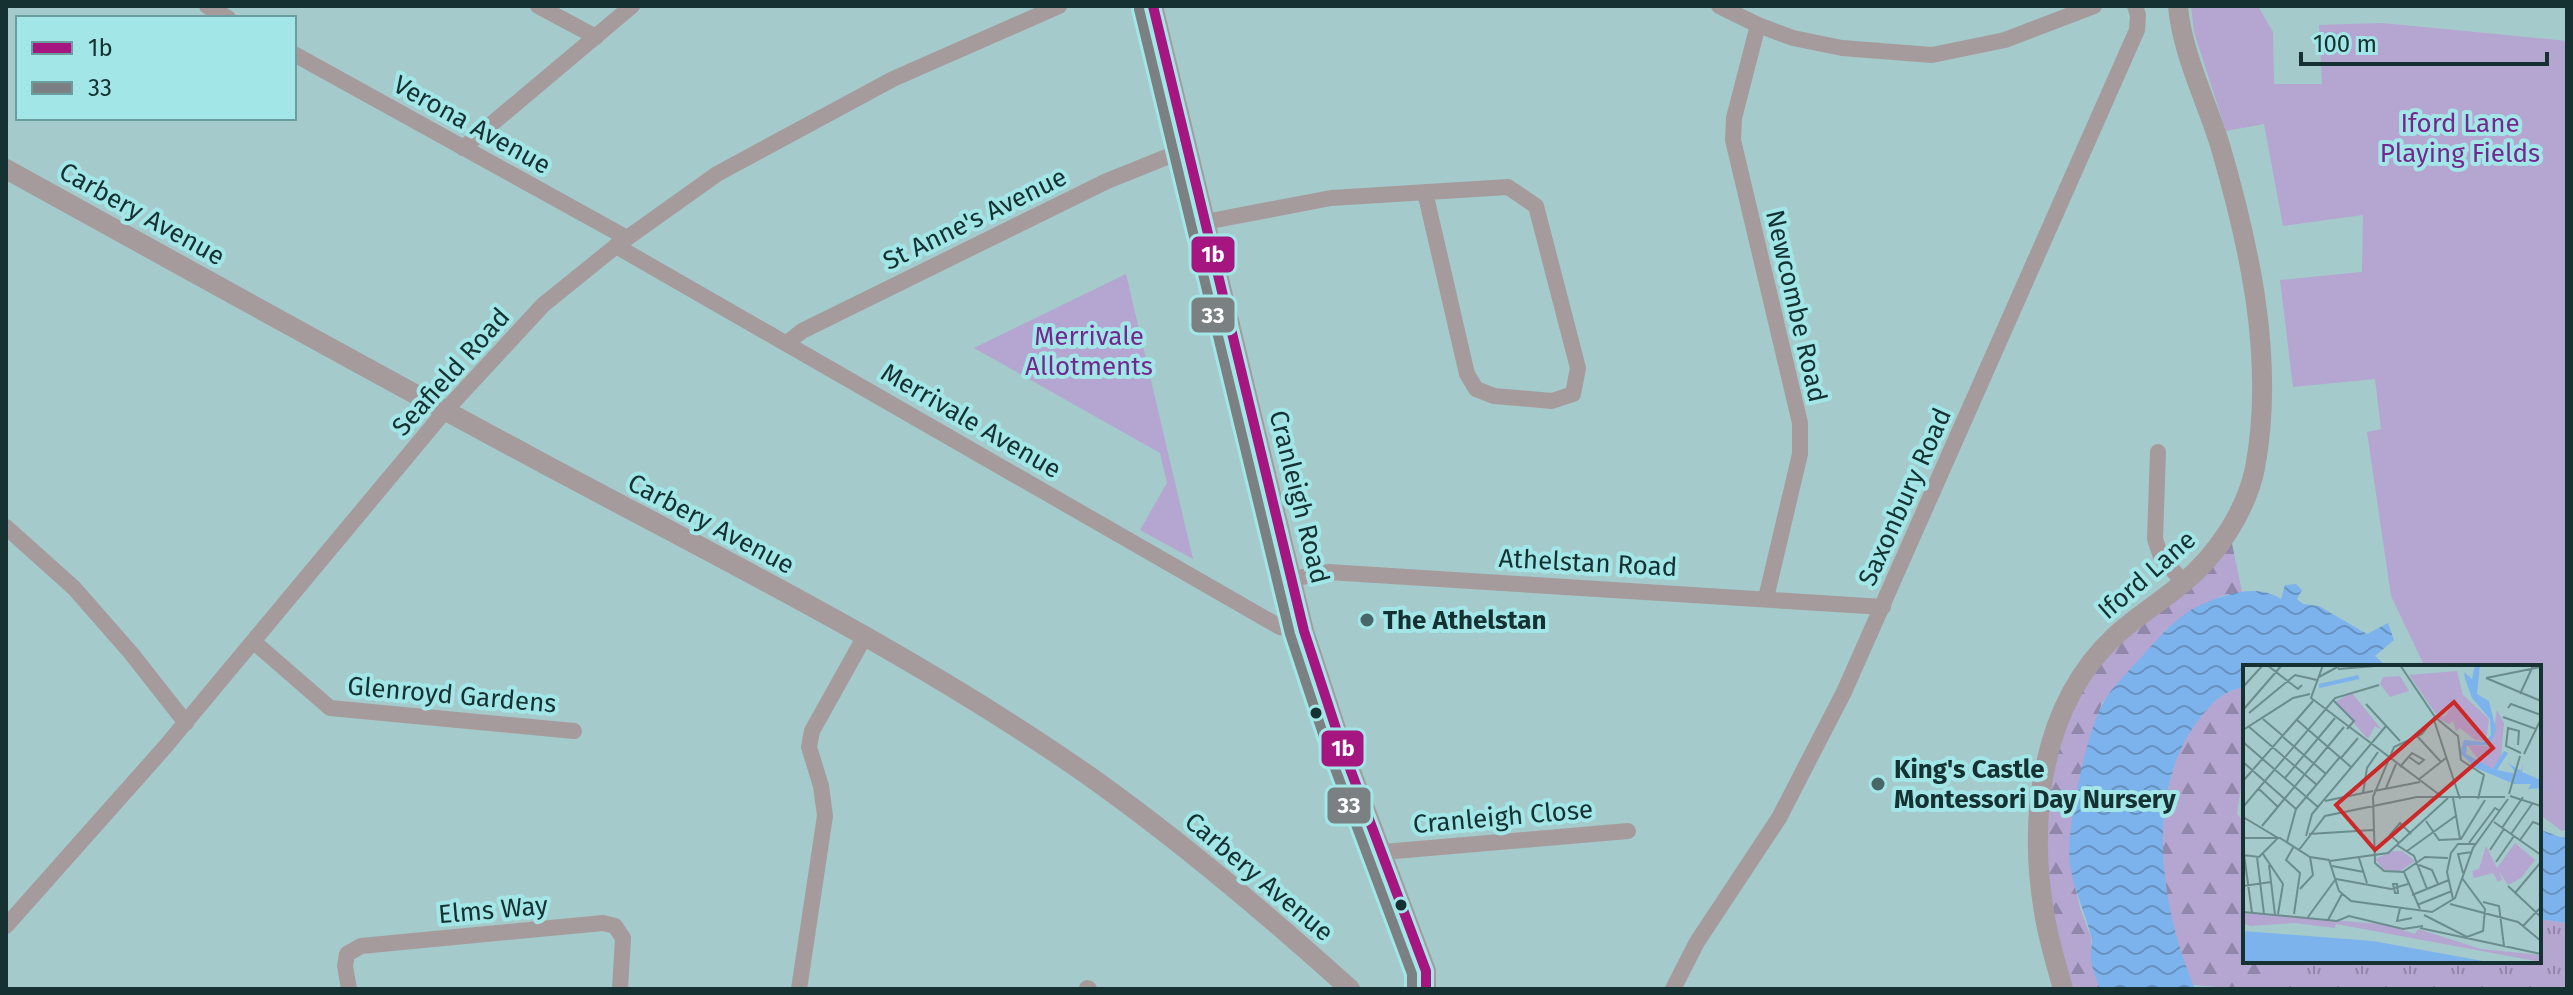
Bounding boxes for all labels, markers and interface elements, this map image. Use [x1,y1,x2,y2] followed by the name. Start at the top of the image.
[16,16,296,120] legend
[2301,16,2547,66] scale bar
[2313,30,2377,58] text: 100 m
[88,34,113,62] text: 1b
[388,69,556,181] street label: Verona Avenue
[88,74,112,102] text: 33
[2380,108,2540,169] park label: Iford Lane Playing Fields
[54,156,230,272] street label: Carbery Avenue
[878,161,1072,277] street label: St Anne's Avenue
[1759,207,1833,405] street label: Newcombe Road
[1190,235,1236,274] line badge: 1b
[1201,241,1225,268] text: 1b
[1190,296,1236,334] line badge: 33
[386,302,516,442] street label: Seafield Road
[1201,302,1224,329] text: 33
[1025,321,1153,382] park label: Merrivale Allotments
[875,357,1067,485] street label: Merrivale Avenue
[1852,403,1958,591] street label: Saxonbury Road
[1263,407,1335,587] street label: Cranleigh Road
[622,467,800,581] street label: Carbery Avenue
[2092,524,2202,626] street label: Iford Lane
[1498,543,1678,583] street label: Athelstan Road
[1383,605,1547,636] place label: The Athelstan
[1358,611,1376,629] marker: The Athelstan
[2243,665,2541,963] inset map
[346,670,558,720] street label: Glenroyd Gardens
[1308,705,1324,721] unlabelled marker
[1320,729,1365,768] line badge: 1b
[1331,735,1355,762] text: 1b
[1894,754,2176,815] place label: King's Castle Montessori Day Nursery
[1869,775,1887,793] marker: King's Castle Montessori Day Nursery
[1326,786,1372,825] line badge: 33
[1337,792,1360,819] text: 33
[1412,794,1594,840] street label: Cranleigh Close
[1179,806,1339,948] street label: Carbery Avenue
[437,890,549,930] street label: Elms Way
[1393,897,1409,913] unlabelled marker

